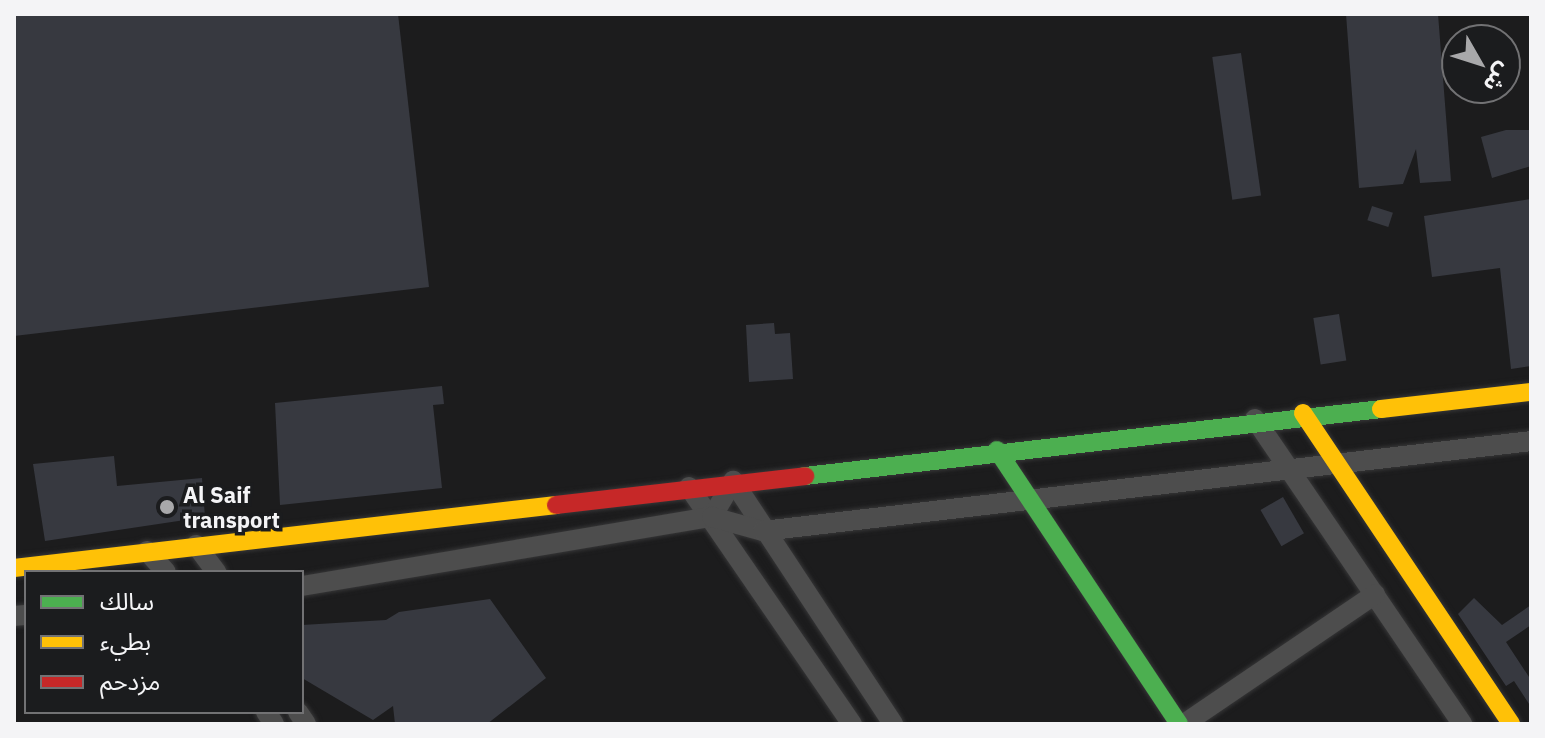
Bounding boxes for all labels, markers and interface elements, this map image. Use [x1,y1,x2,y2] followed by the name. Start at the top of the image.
[1441,24,1521,104] north arrow
[1478,57,1519,99] text: ش
[183,481,280,532] place label: Al Saif transport
[158,498,176,516] marker: Al Saif transport
[24,570,304,714] legend
[100,585,154,617] text: سالك
[100,625,151,657] text: بطيء
[100,665,160,697] text: مزدحم

